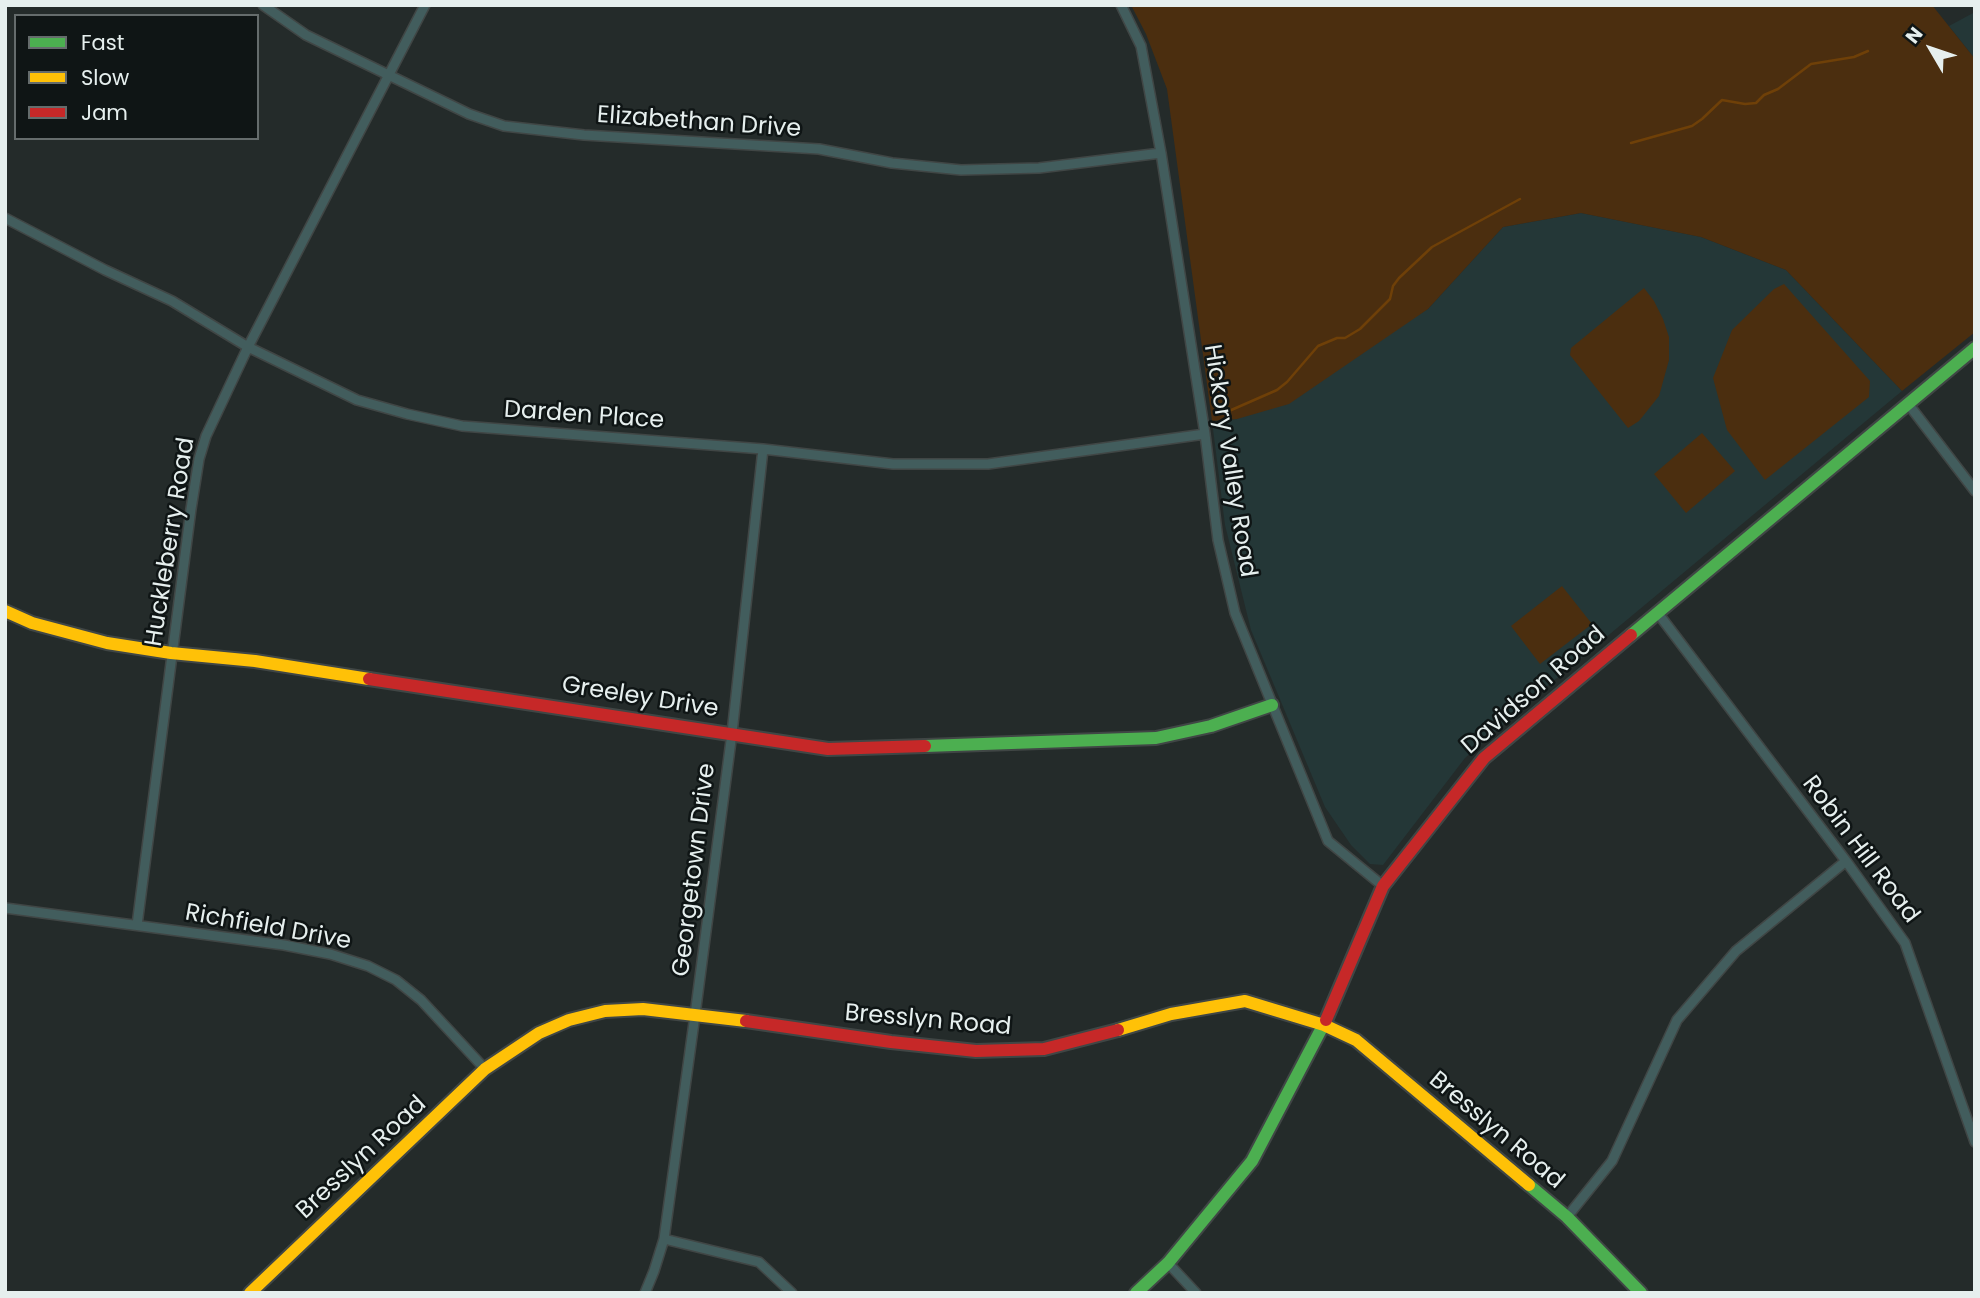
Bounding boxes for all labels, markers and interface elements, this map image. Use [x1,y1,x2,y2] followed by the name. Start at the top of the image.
[14,14,259,140] legend
[1896,14,1966,84] north arrow
[1899,21,1929,50] text: N
[81,28,124,57] text: Fast
[81,63,129,92] text: Slow
[81,98,128,127] text: Jam
[596,101,802,145] street label: Elizabethan Drive
[1196,343,1262,579] street label: Hickory Valley Road
[503,396,665,436] street label: Darden Place
[140,436,202,648] street label: Huckleberry Road
[1456,621,1612,761] street label: Davidson Road
[560,671,720,725] street label: Greeley Drive
[668,762,722,978] street label: Georgetown Drive
[1795,771,1925,929] street label: Robin Hill Road
[183,899,353,957] street label: Richfield Drive
[843,999,1013,1043] street label: Bresslyn Road
[1423,1066,1569,1196] street label: Bresslyn Road
[291,1090,433,1226] street label: Bresslyn Road

